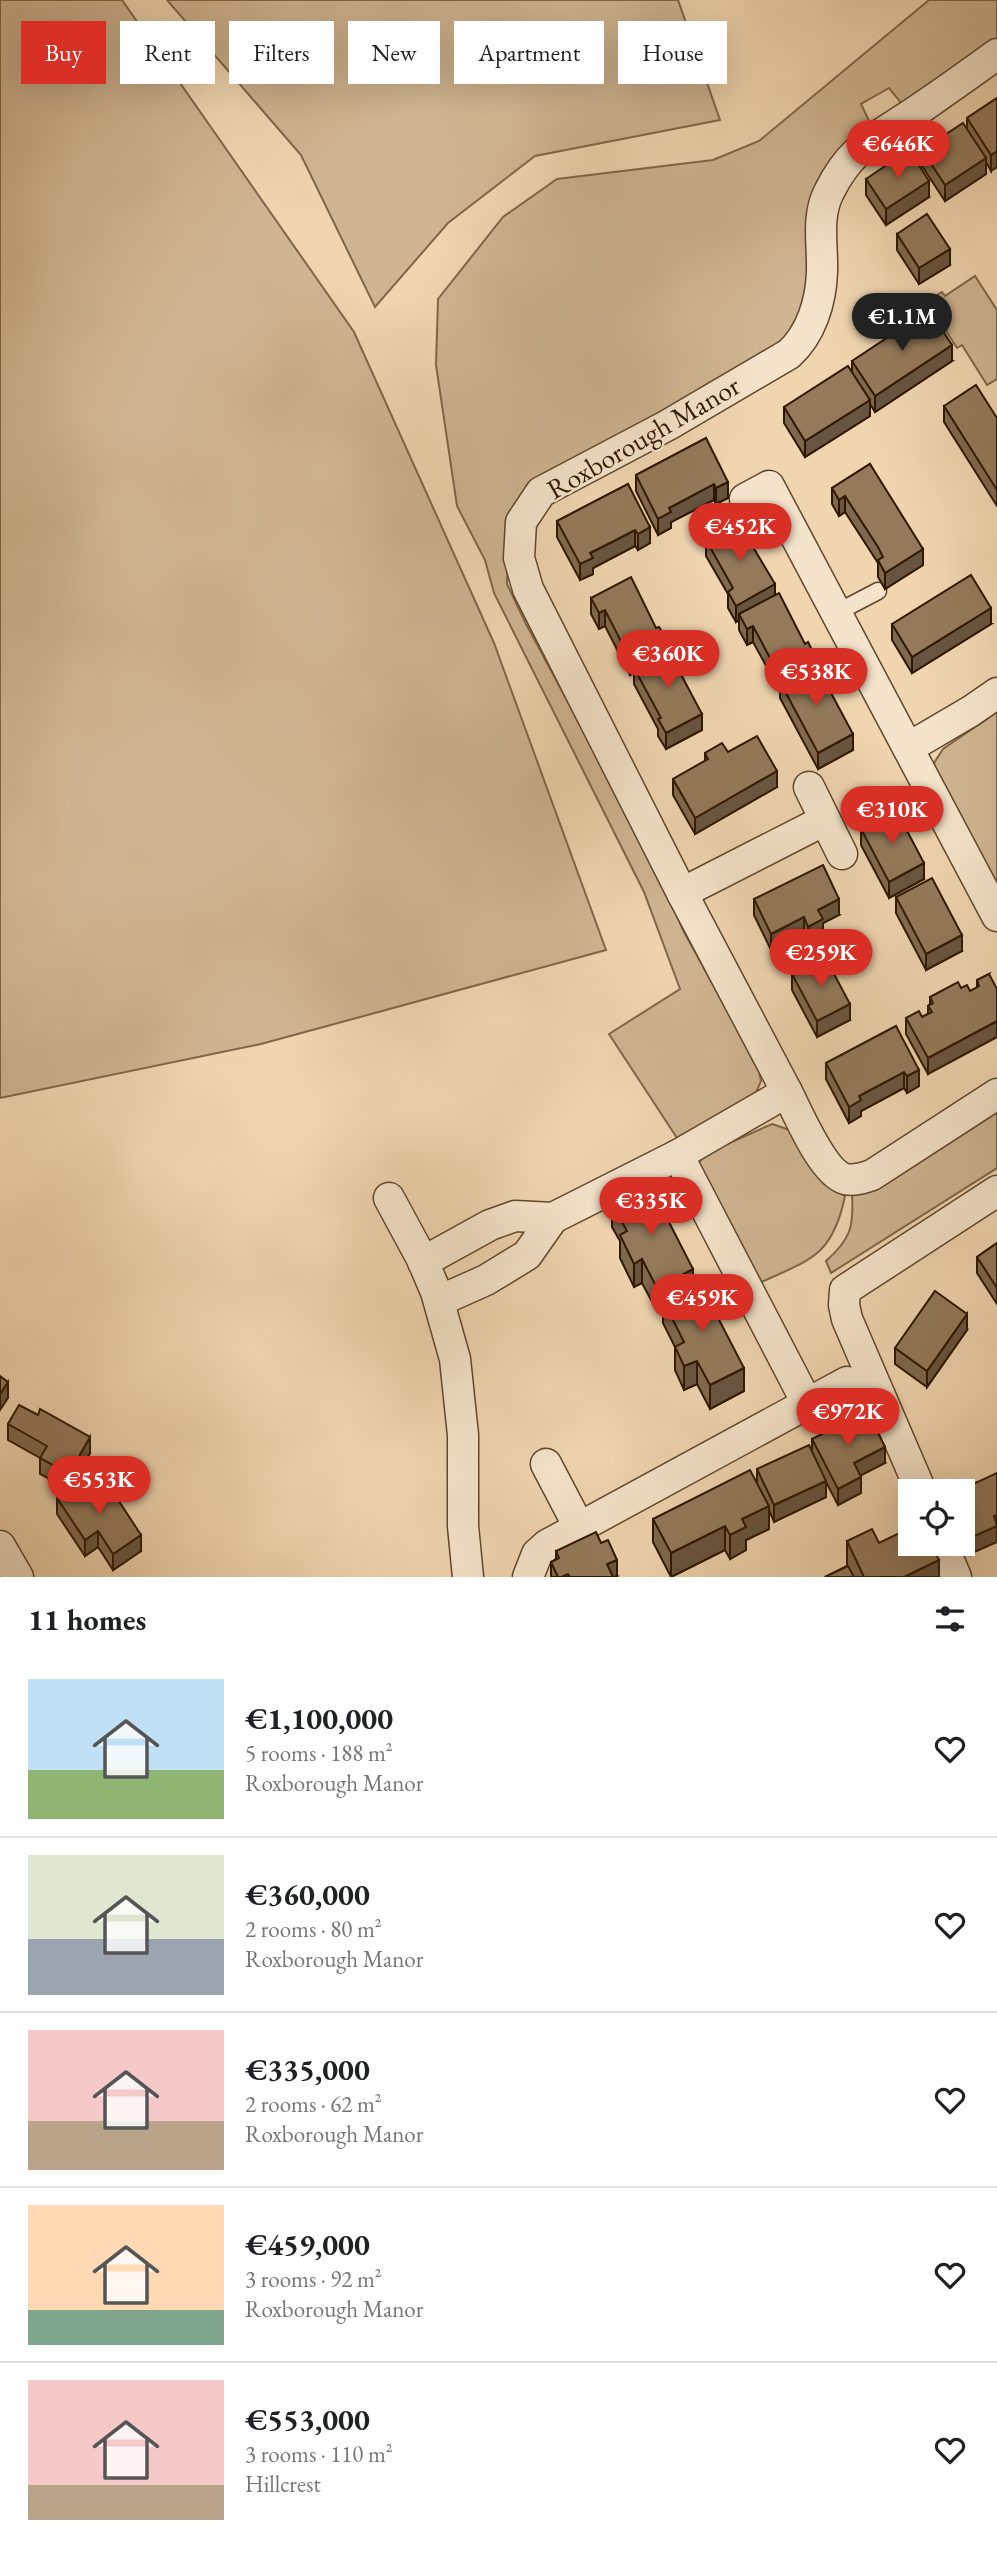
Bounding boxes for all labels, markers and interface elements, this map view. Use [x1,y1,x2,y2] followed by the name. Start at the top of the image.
[21,21,106,84] chip: Buy
[120,21,215,84] chip: Rent
[229,21,334,84] chip: Filters
[348,21,440,84] chip: New
[454,21,604,84] chip: Apartment
[618,21,727,84] chip: House
[849,120,947,180] pin: €646K
[862,128,934,158] text: €646K
[853,294,951,353] pin: €1.1M
[868,301,936,331] text: €1.1M
[540,367,747,507] street label: Roxborough Manor
[691,504,789,563] pin: €452K
[704,511,776,541] text: €452K
[619,630,717,690] pin: €360K
[632,638,704,668] text: €360K
[767,648,865,708] pin: €538K
[780,656,852,686] text: €538K
[843,786,941,846] pin: €310K
[856,794,928,824] text: €310K
[772,930,870,989] pin: €259K
[785,937,857,967] text: €259K
[602,1178,700,1237] pin: €335K
[615,1185,687,1215] text: €335K
[653,1274,751,1334] pin: €459K
[666,1282,738,1312] text: €459K
[799,1388,897,1448] pin: €972K
[812,1396,884,1426] text: €972K
[50,1456,148,1516] pin: €553K
[63,1464,135,1494] text: €553K
[898,1479,975,1556] map controls
[898,1479,975,1556] button: locate
[28,1600,146,1639] text: 11 homes
[931,1600,969,1638] icon: filters
[245,1699,393,1738] text: €1,100,000
[84,1707,168,1791] icon: home
[931,1730,969,1768] icon: heart
[245,1738,393,1768] text: 5 rooms · 188 m²
[245,1768,423,1798] text: Roxborough Manor
[245,1875,370,1914] text: €360,000
[84,1883,168,1967] icon: home
[931,1906,969,1944] icon: heart
[245,1914,382,1944] text: 2 rooms · 80 m²
[245,1944,423,1974] text: Roxborough Manor
[245,2050,370,2089] text: €335,000
[84,2058,168,2142] icon: home
[931,2081,969,2119] icon: heart
[245,2089,382,2119] text: 2 rooms · 62 m²
[245,2119,423,2149] text: Roxborough Manor
[245,2225,370,2264] text: €459,000
[84,2233,168,2317] icon: home
[931,2256,969,2294] icon: heart
[245,2264,382,2294] text: 3 rooms · 92 m²
[245,2294,423,2324] text: Roxborough Manor
[245,2400,370,2439] text: €553,000
[84,2408,168,2492] icon: home
[931,2431,969,2469] icon: heart
[245,2439,393,2469] text: 3 rooms · 110 m²
[245,2469,321,2499] text: Hillcrest

